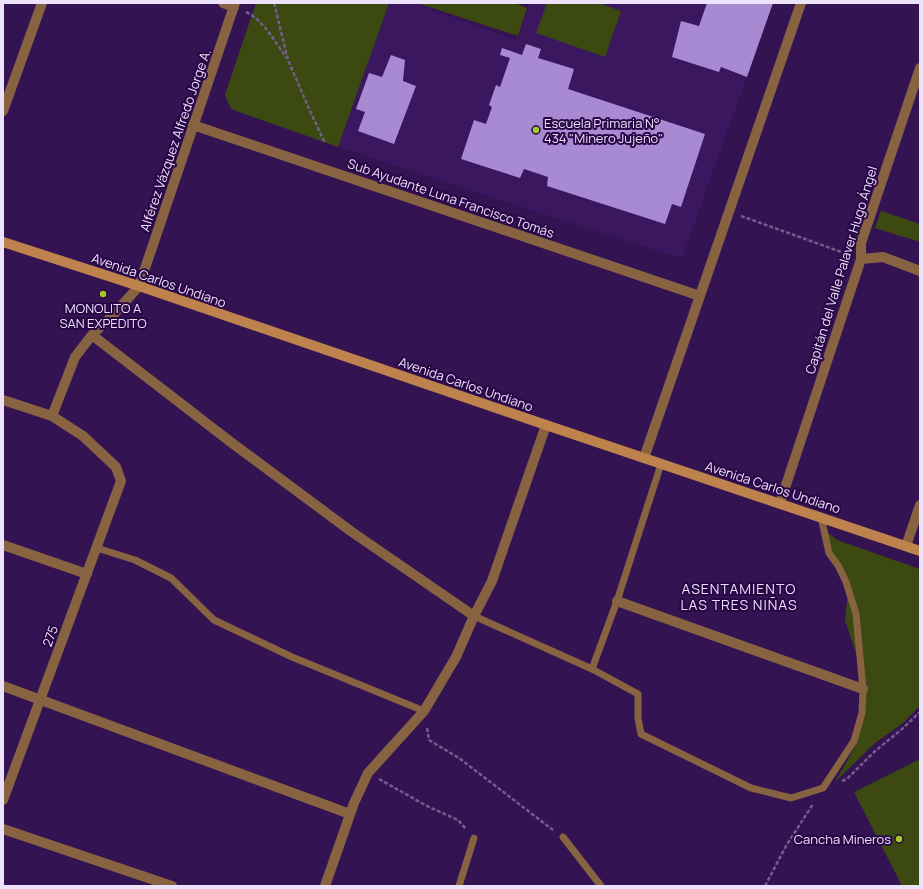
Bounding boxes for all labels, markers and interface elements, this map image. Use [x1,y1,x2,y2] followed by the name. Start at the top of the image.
[135,46,215,234] street label: Alférez Vázquez Alfredo Jorge A.
[544,114,663,147] place label: Escuela Primaria N° 434 "Minero Jujeño"
[531,125,541,135] marker: Escuela Primaria N° 434 "Minero Jujeño"
[345,154,557,242] street label: Sub Ayudante Luna Francisco Tomás
[801,164,881,376] street label: Capitán del Valle Palaver Hugo Ángel
[89,249,229,312] street label: Avenida Carlos Undiano
[98,289,108,299] marker: MONOLITO A SAN EXPEDITO
[59,299,147,332] place label: MONOLITO A SAN EXPEDITO
[396,353,536,416] street label: Avenida Carlos Undiano
[703,457,843,517] street label: Avenida Carlos Undiano
[680,579,798,614] district label: ASENTAMIENTO LAS TRES NIÑAS
[38,623,62,649] street label: 275
[794,830,891,848] place label: Cancha Mineros
[894,834,904,844] marker: Cancha Mineros

